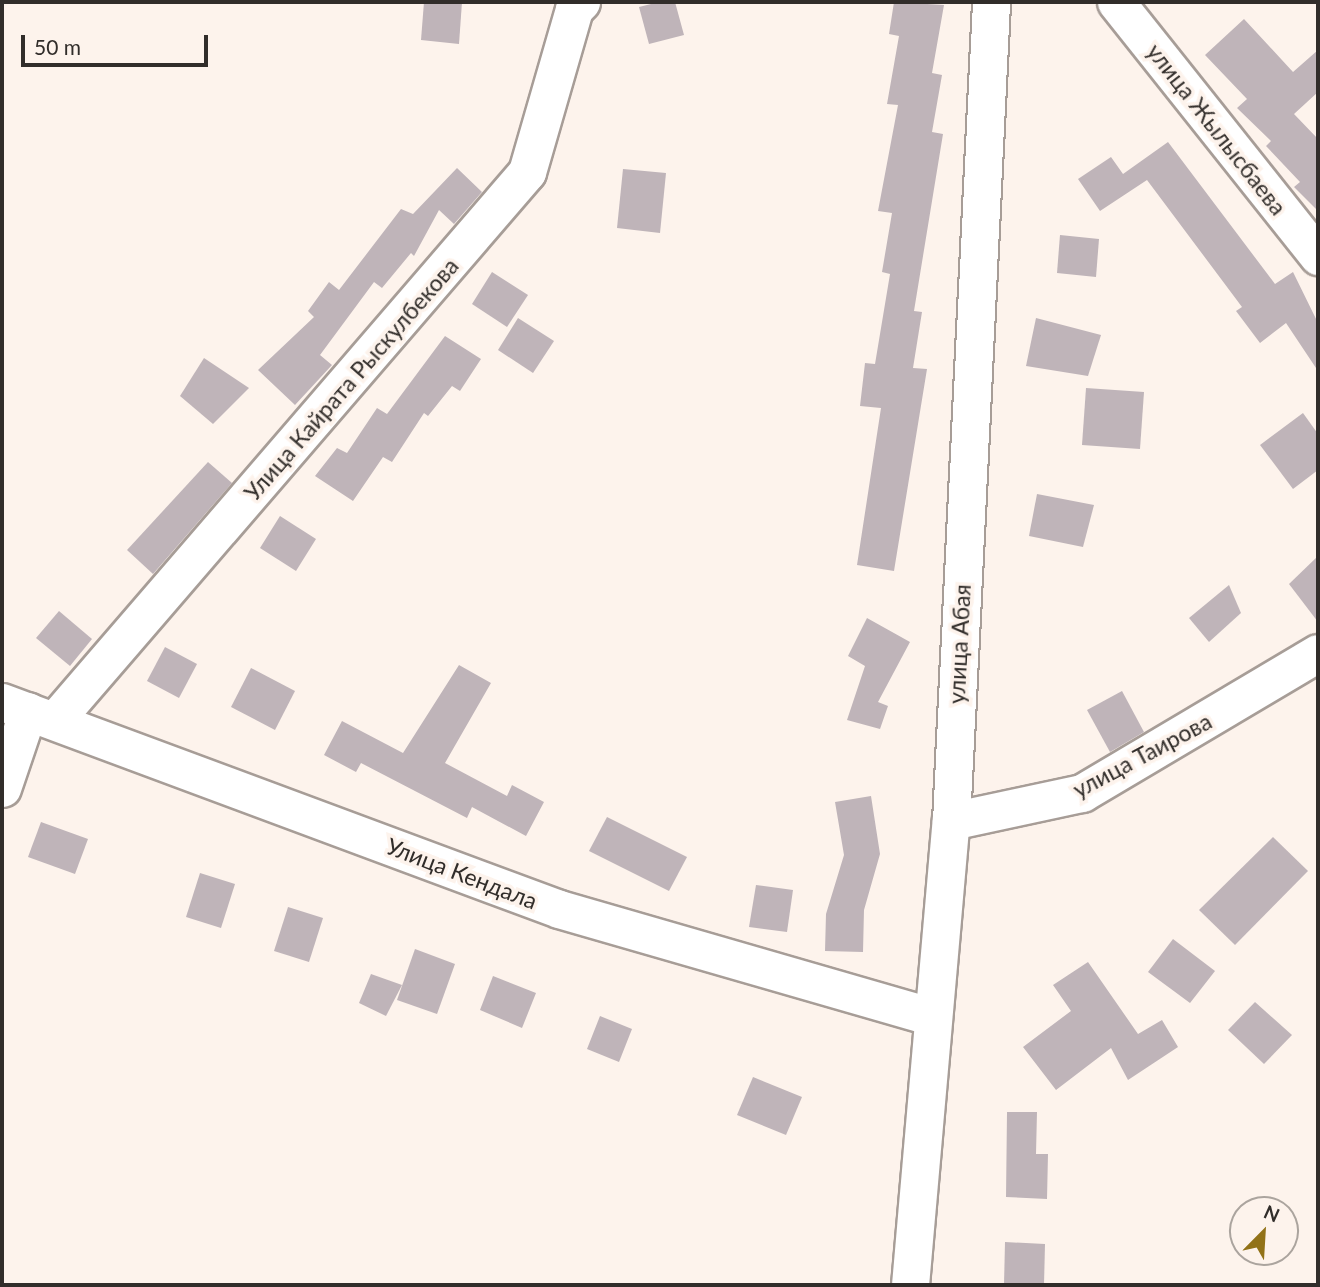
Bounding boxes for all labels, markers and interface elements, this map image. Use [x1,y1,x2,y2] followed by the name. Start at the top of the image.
[24,21,212,65] scale bar
[34,34,81,59] text: 50 m
[1142,38,1292,220] street label: улица Жылысбаева
[238,252,464,506] street label: Улица Кайрата Рыскулбекова
[942,583,976,705] street label: улица Абая
[1068,707,1216,803] street label: улица Таирова
[383,832,541,914] street label: Улица Кендала
[1229,1196,1299,1266] north arrow
[1261,1200,1283,1227] text: N

